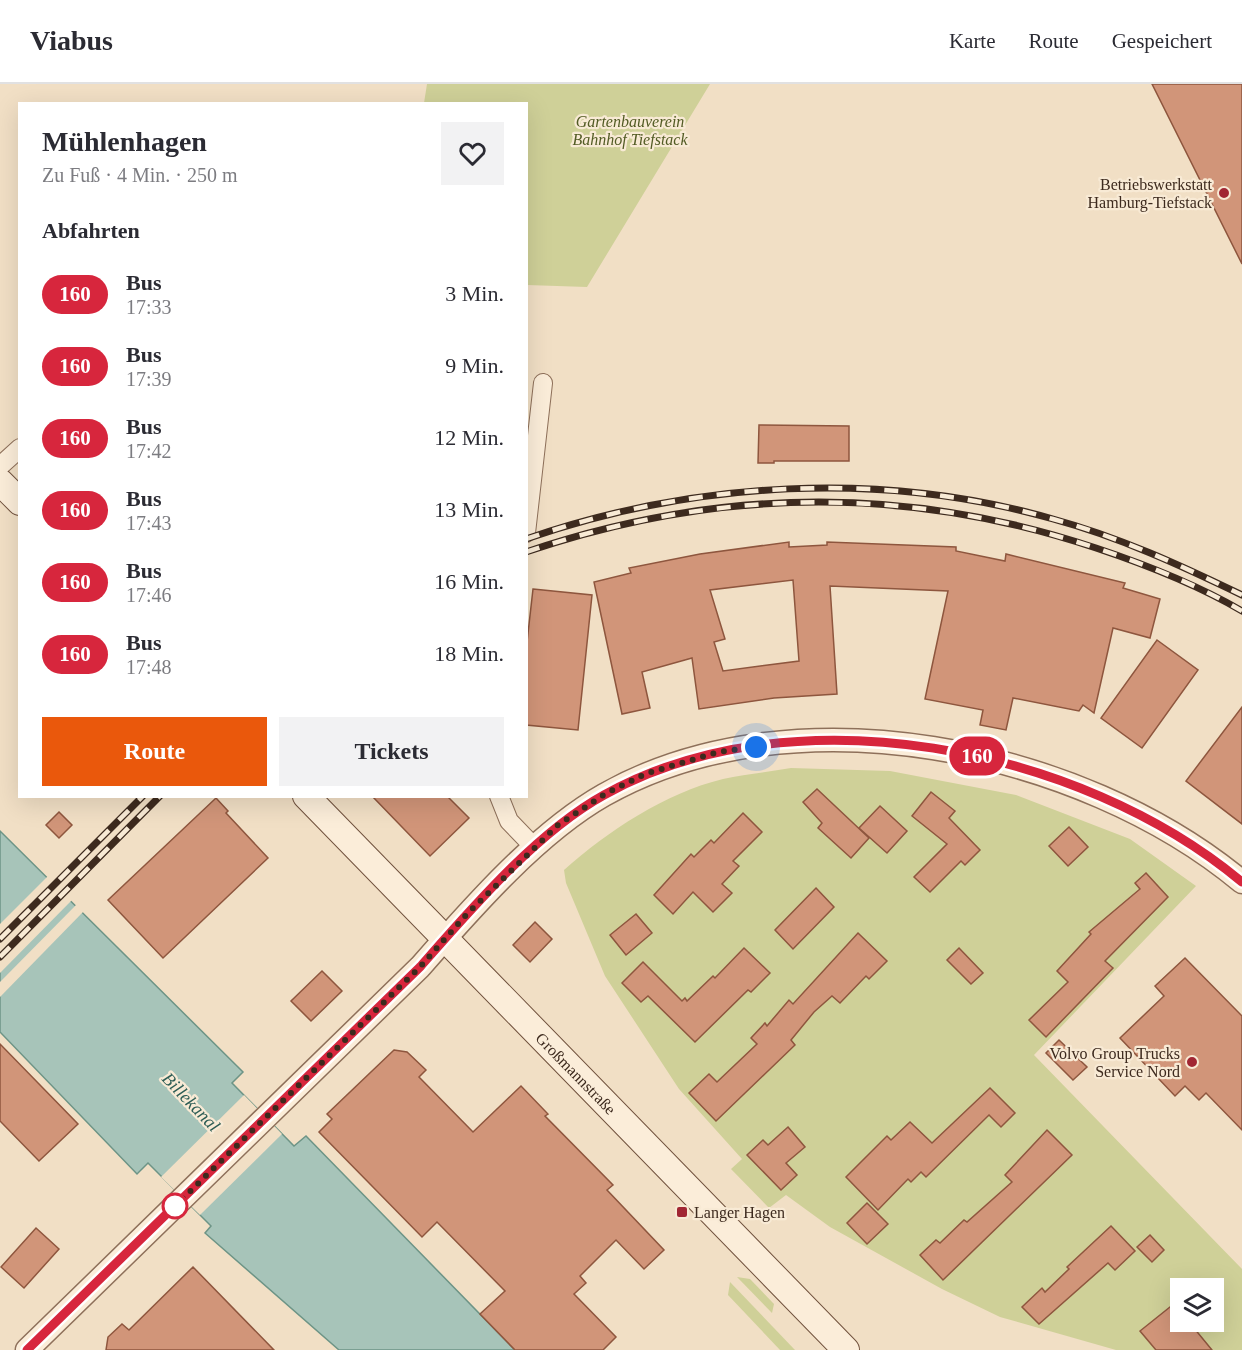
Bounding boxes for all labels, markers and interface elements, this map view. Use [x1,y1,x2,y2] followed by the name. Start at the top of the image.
[30,25,113,56] text: Viabus
[949,29,996,53] text: Karte
[1029,29,1079,53] text: Route
[1112,29,1212,53] text: Gespeichert
[572,113,688,149] park label: Gartenbauverein Bahnhof Tiefstack
[441,122,504,185] button: heart
[42,126,207,157] text: Mühlenhagen
[42,164,238,186] text: Zu Fuß · 4 Min. · 250 m
[1088,176,1213,212] place label: Betriebswerkstatt Hamburg-Tiefstack
[1217,186,1231,200] marker: Betriebswerkstatt Hamburg-Tiefstack
[42,218,140,243] text: Abfahrten
[126,270,161,295] text: Bus
[445,281,504,306] text: 3 Min.
[59,282,91,306] text: 160
[126,296,172,318] text: 17:33
[126,342,161,367] text: Bus
[445,353,504,378] text: 9 Min.
[59,354,91,378] text: 160
[126,368,172,390] text: 17:39
[126,414,161,439] text: Bus
[434,425,504,450] text: 12 Min.
[59,426,91,450] text: 160
[126,440,172,462] text: 17:42
[126,486,161,511] text: Bus
[434,497,504,522] text: 13 Min.
[59,498,91,522] text: 160
[126,512,172,534] text: 17:43
[126,558,161,583] text: Bus
[434,569,504,594] text: 16 Min.
[59,570,91,594] text: 160
[126,584,172,606] text: 17:46
[126,630,161,655] text: Bus
[434,641,504,666] text: 18 Min.
[59,642,91,666] text: 160
[126,656,172,678] text: 17:48
[42,717,267,786] button: Route
[279,717,504,786] button: Tickets
[741,732,771,762] your location
[942,736,1012,776] line badge: 160
[961,744,993,768] text: 160
[532,1029,619,1118] street label: Großmannstraße
[1050,1045,1180,1080] place label: Volvo Group Trucks Service Nord
[1185,1055,1199,1069] marker: Volvo Group Trucks Service Nord
[158,1068,224,1136] water label: Billekanal
[162,1193,188,1219] unlabelled marker
[694,1204,785,1222] place label: Langer Hagen
[675,1205,689,1219] marker: Langer Hagen
[1170,1278,1224,1332] map controls
[1170,1278,1224,1332] button: layers

